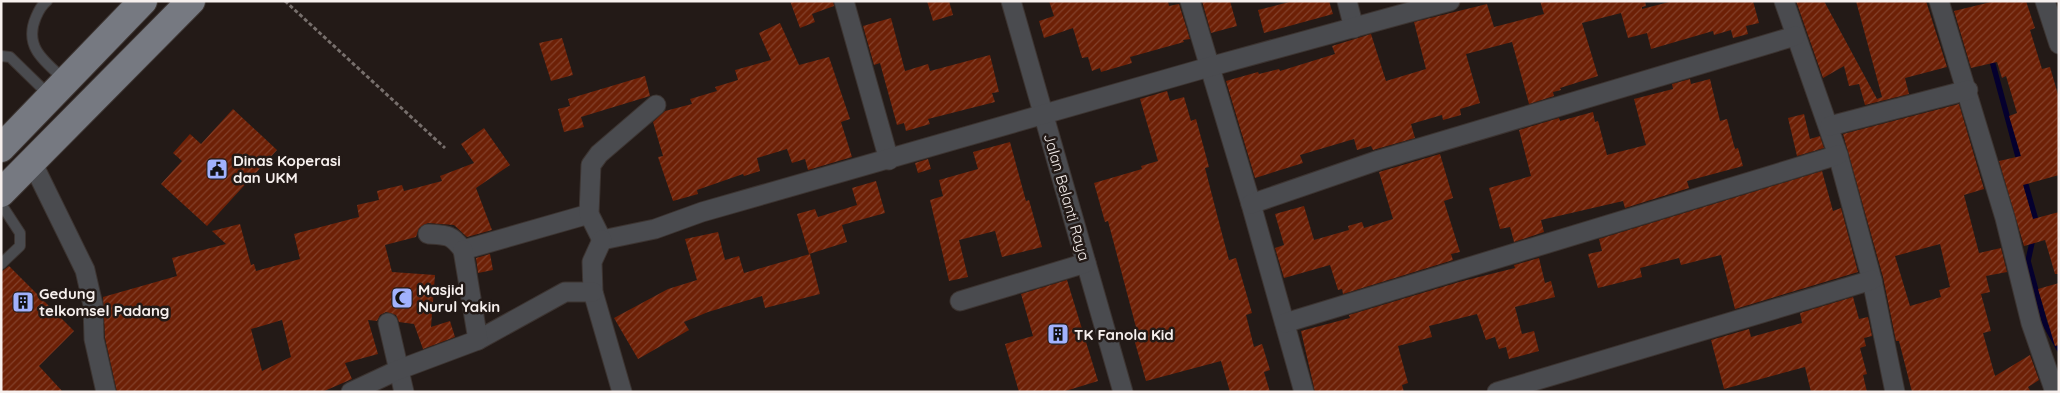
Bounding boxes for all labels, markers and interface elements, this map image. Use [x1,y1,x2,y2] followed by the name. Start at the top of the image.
[1040,131,1094,263] street label: Jalan Belanti Raya
[233,151,341,187] place label: Dinas Koperasi dan UKM
[205,157,229,181] public building icon: Dinas Koperasi dan UKM
[418,280,500,316] place label: Masjid Nurul Yakin
[39,284,169,320] place label: Gedung telkomsel Padang
[390,286,414,310] mosque icon: Masjid Nurul Yakin
[11,290,35,314] building icon: Gedung telkomsel Padang
[1046,322,1070,346] building icon: TK Fanola Kid
[1074,325,1174,344] place label: TK Fanola Kid

